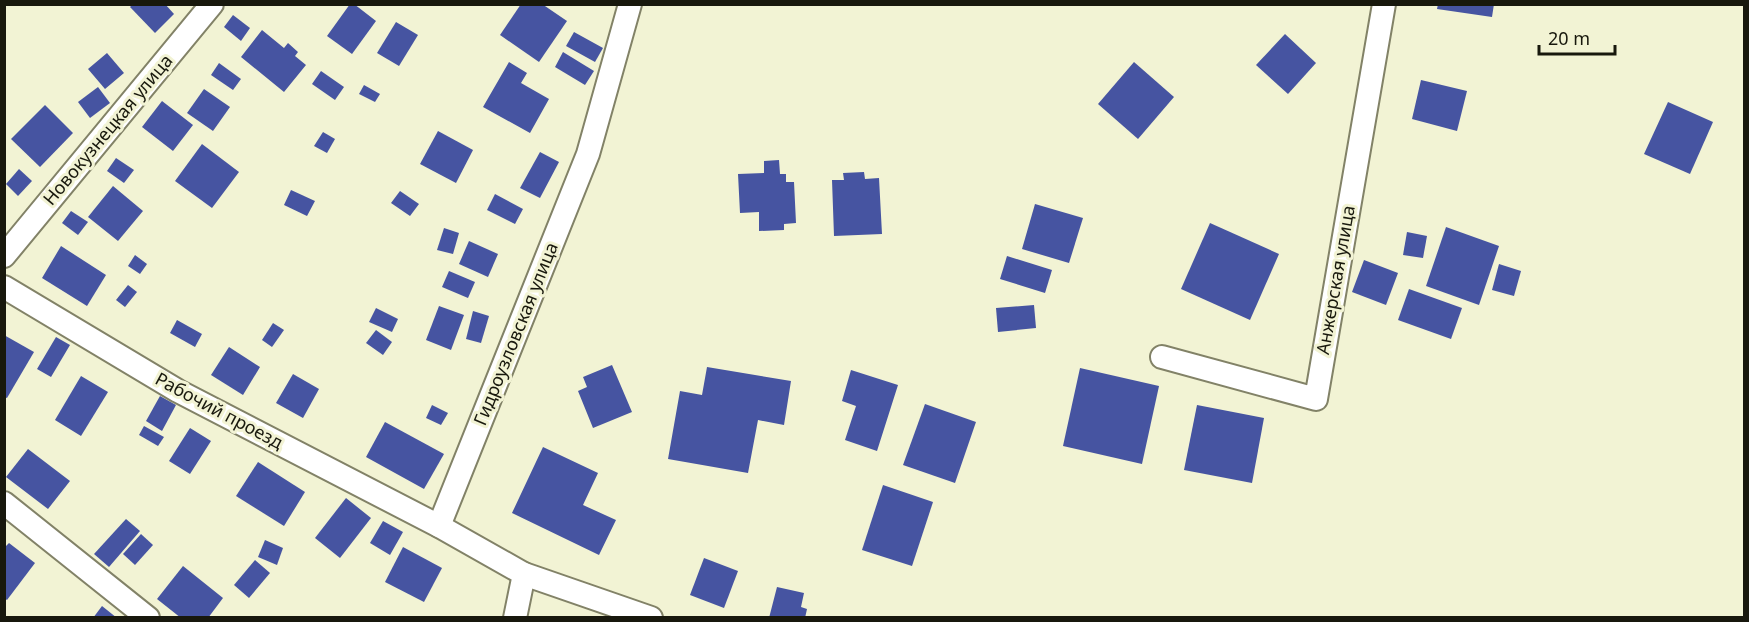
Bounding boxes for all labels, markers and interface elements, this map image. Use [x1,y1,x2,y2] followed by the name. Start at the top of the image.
[1539,18,1616,56] scale bar
[1548,26,1590,50] text: 20 m
[37,49,177,210] street label: Новокузнецкая улица
[1310,203,1360,356] street label: Анжерская улица
[467,239,563,429] street label: Гидроузловская улица
[151,366,288,454] street label: Рабочий проезд

